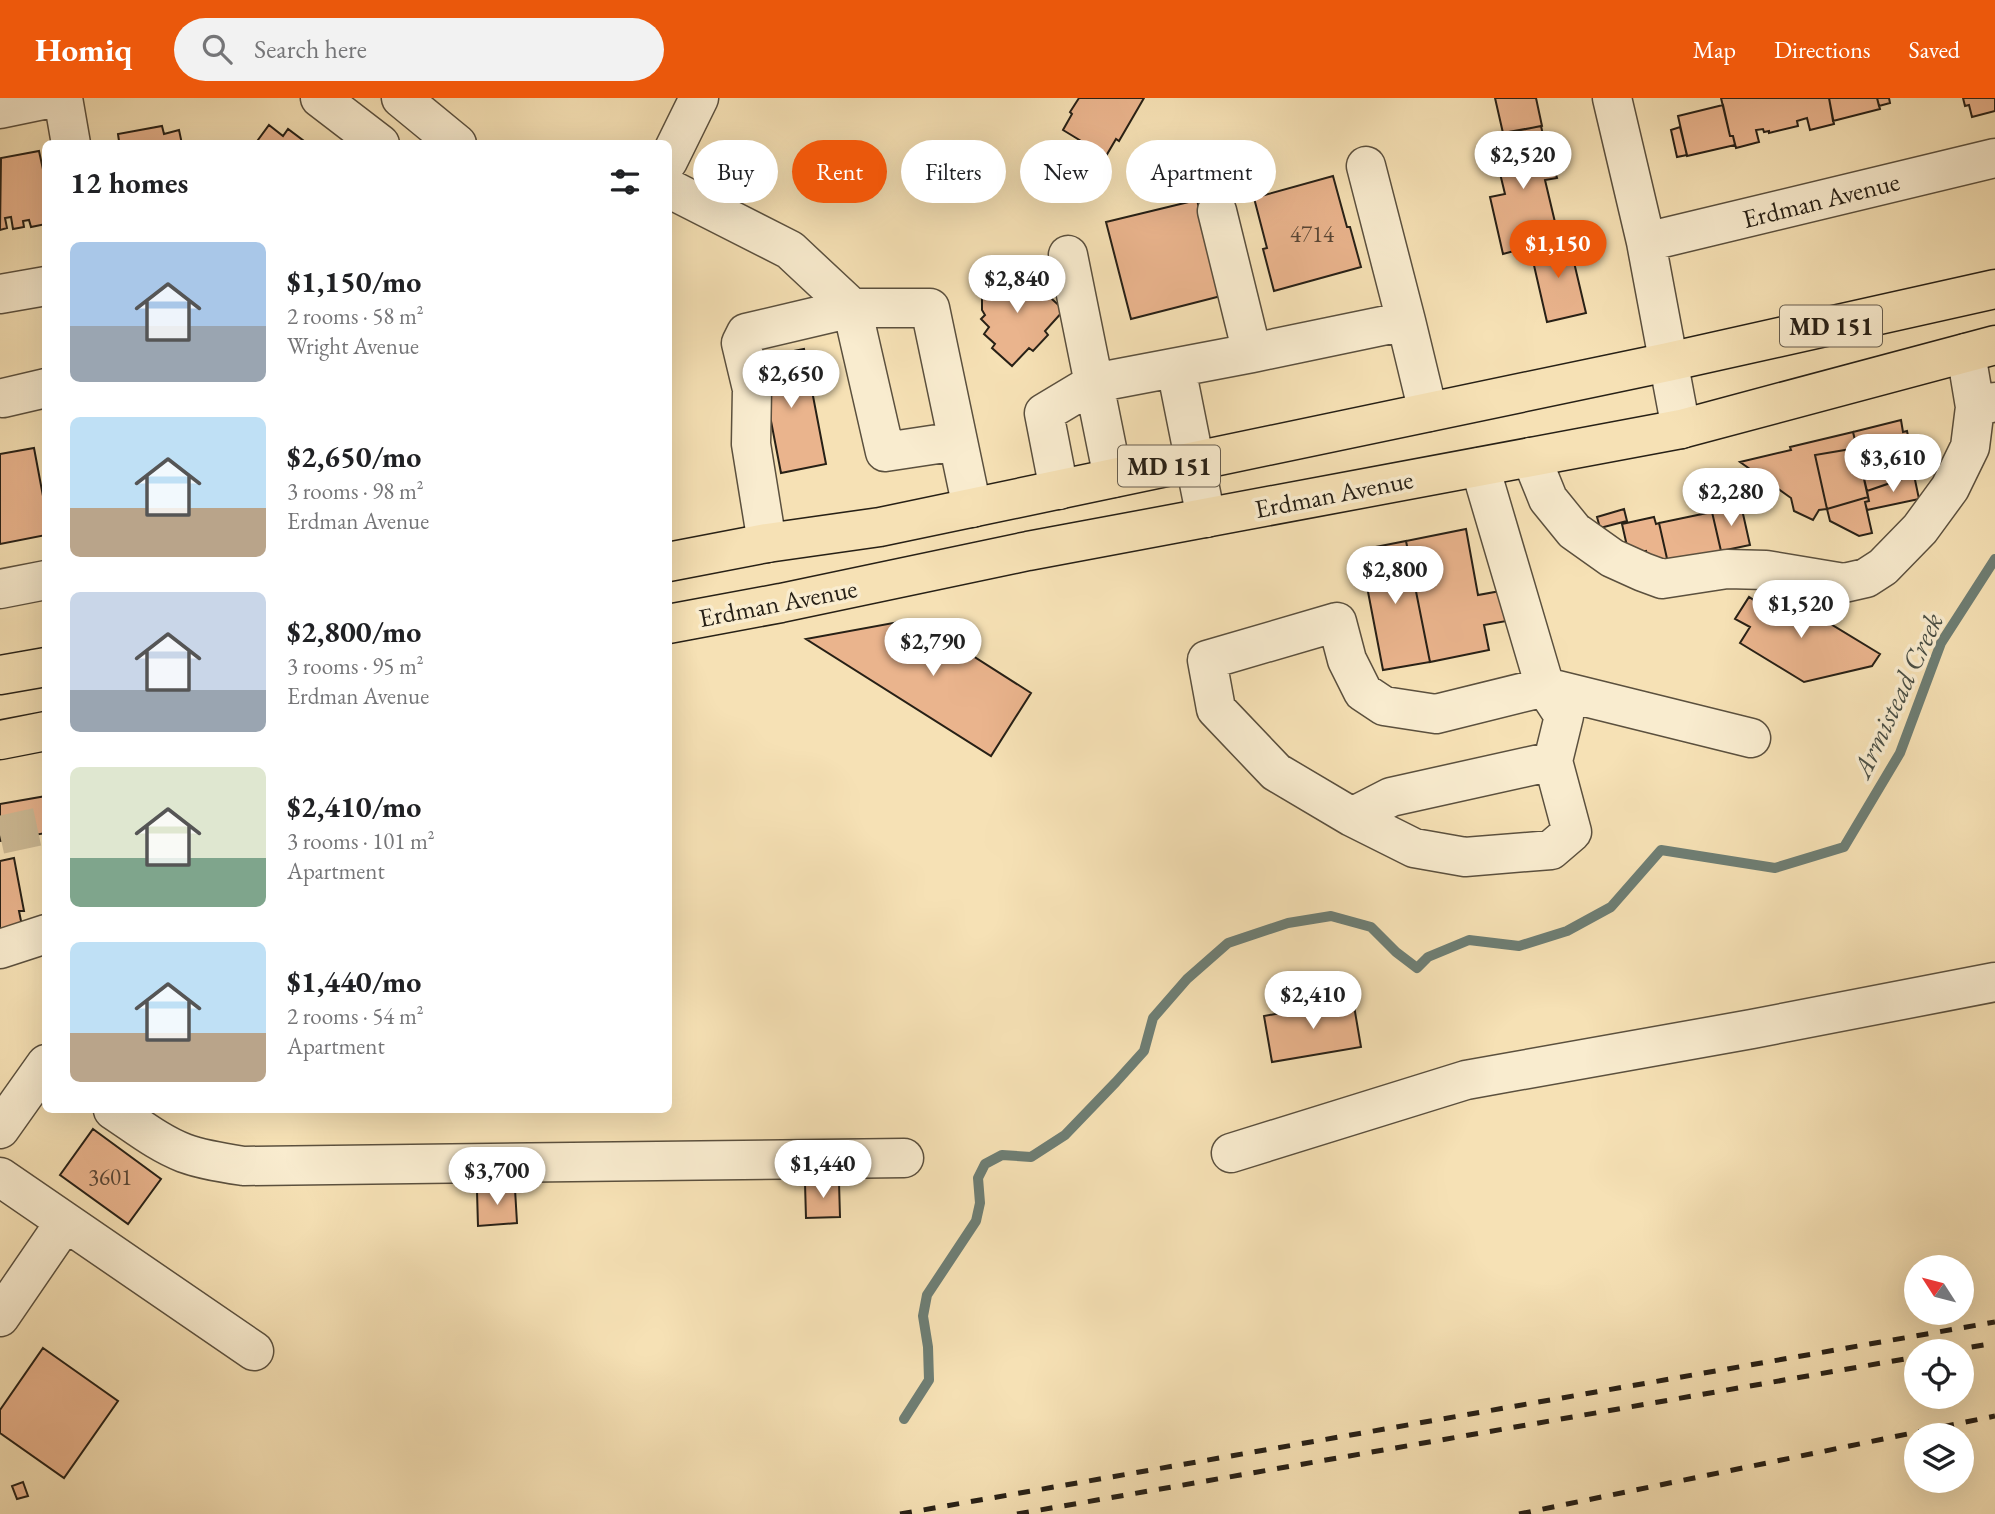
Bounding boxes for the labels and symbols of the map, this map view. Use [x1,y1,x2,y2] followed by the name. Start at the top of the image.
[1466,132,1580,191] pin: $2,520
[1739,164,1903,236] street label: Erdman Avenue
[1290,219,1335,249] house number: 4714
[1501,220,1615,280] pin: $1,150
[960,256,1074,315] pin: $2,840
[1780,306,1882,346] road number: MD 151
[734,350,848,410] pin: $2,650
[1836,434,1950,494] pin: $3,610
[1118,446,1220,486] road number: MD 151
[1252,462,1416,526] street label: Erdman Avenue
[1674,468,1788,528] pin: $2,280
[1338,546,1452,606] pin: $2,800
[696,571,860,635] street label: Erdman Avenue
[1744,580,1858,640] pin: $1,520
[1842,607,1951,785] water label: Armistead Creek
[876,618,990,678] pin: $2,790
[1256,972,1370,1031] pin: $2,410
[766,1140,880,1200] pin: $1,440
[440,1148,554,1207] pin: $3,700
[88,1162,132,1192] house number: 3601
[1904,1255,1974,1325] north arrow

